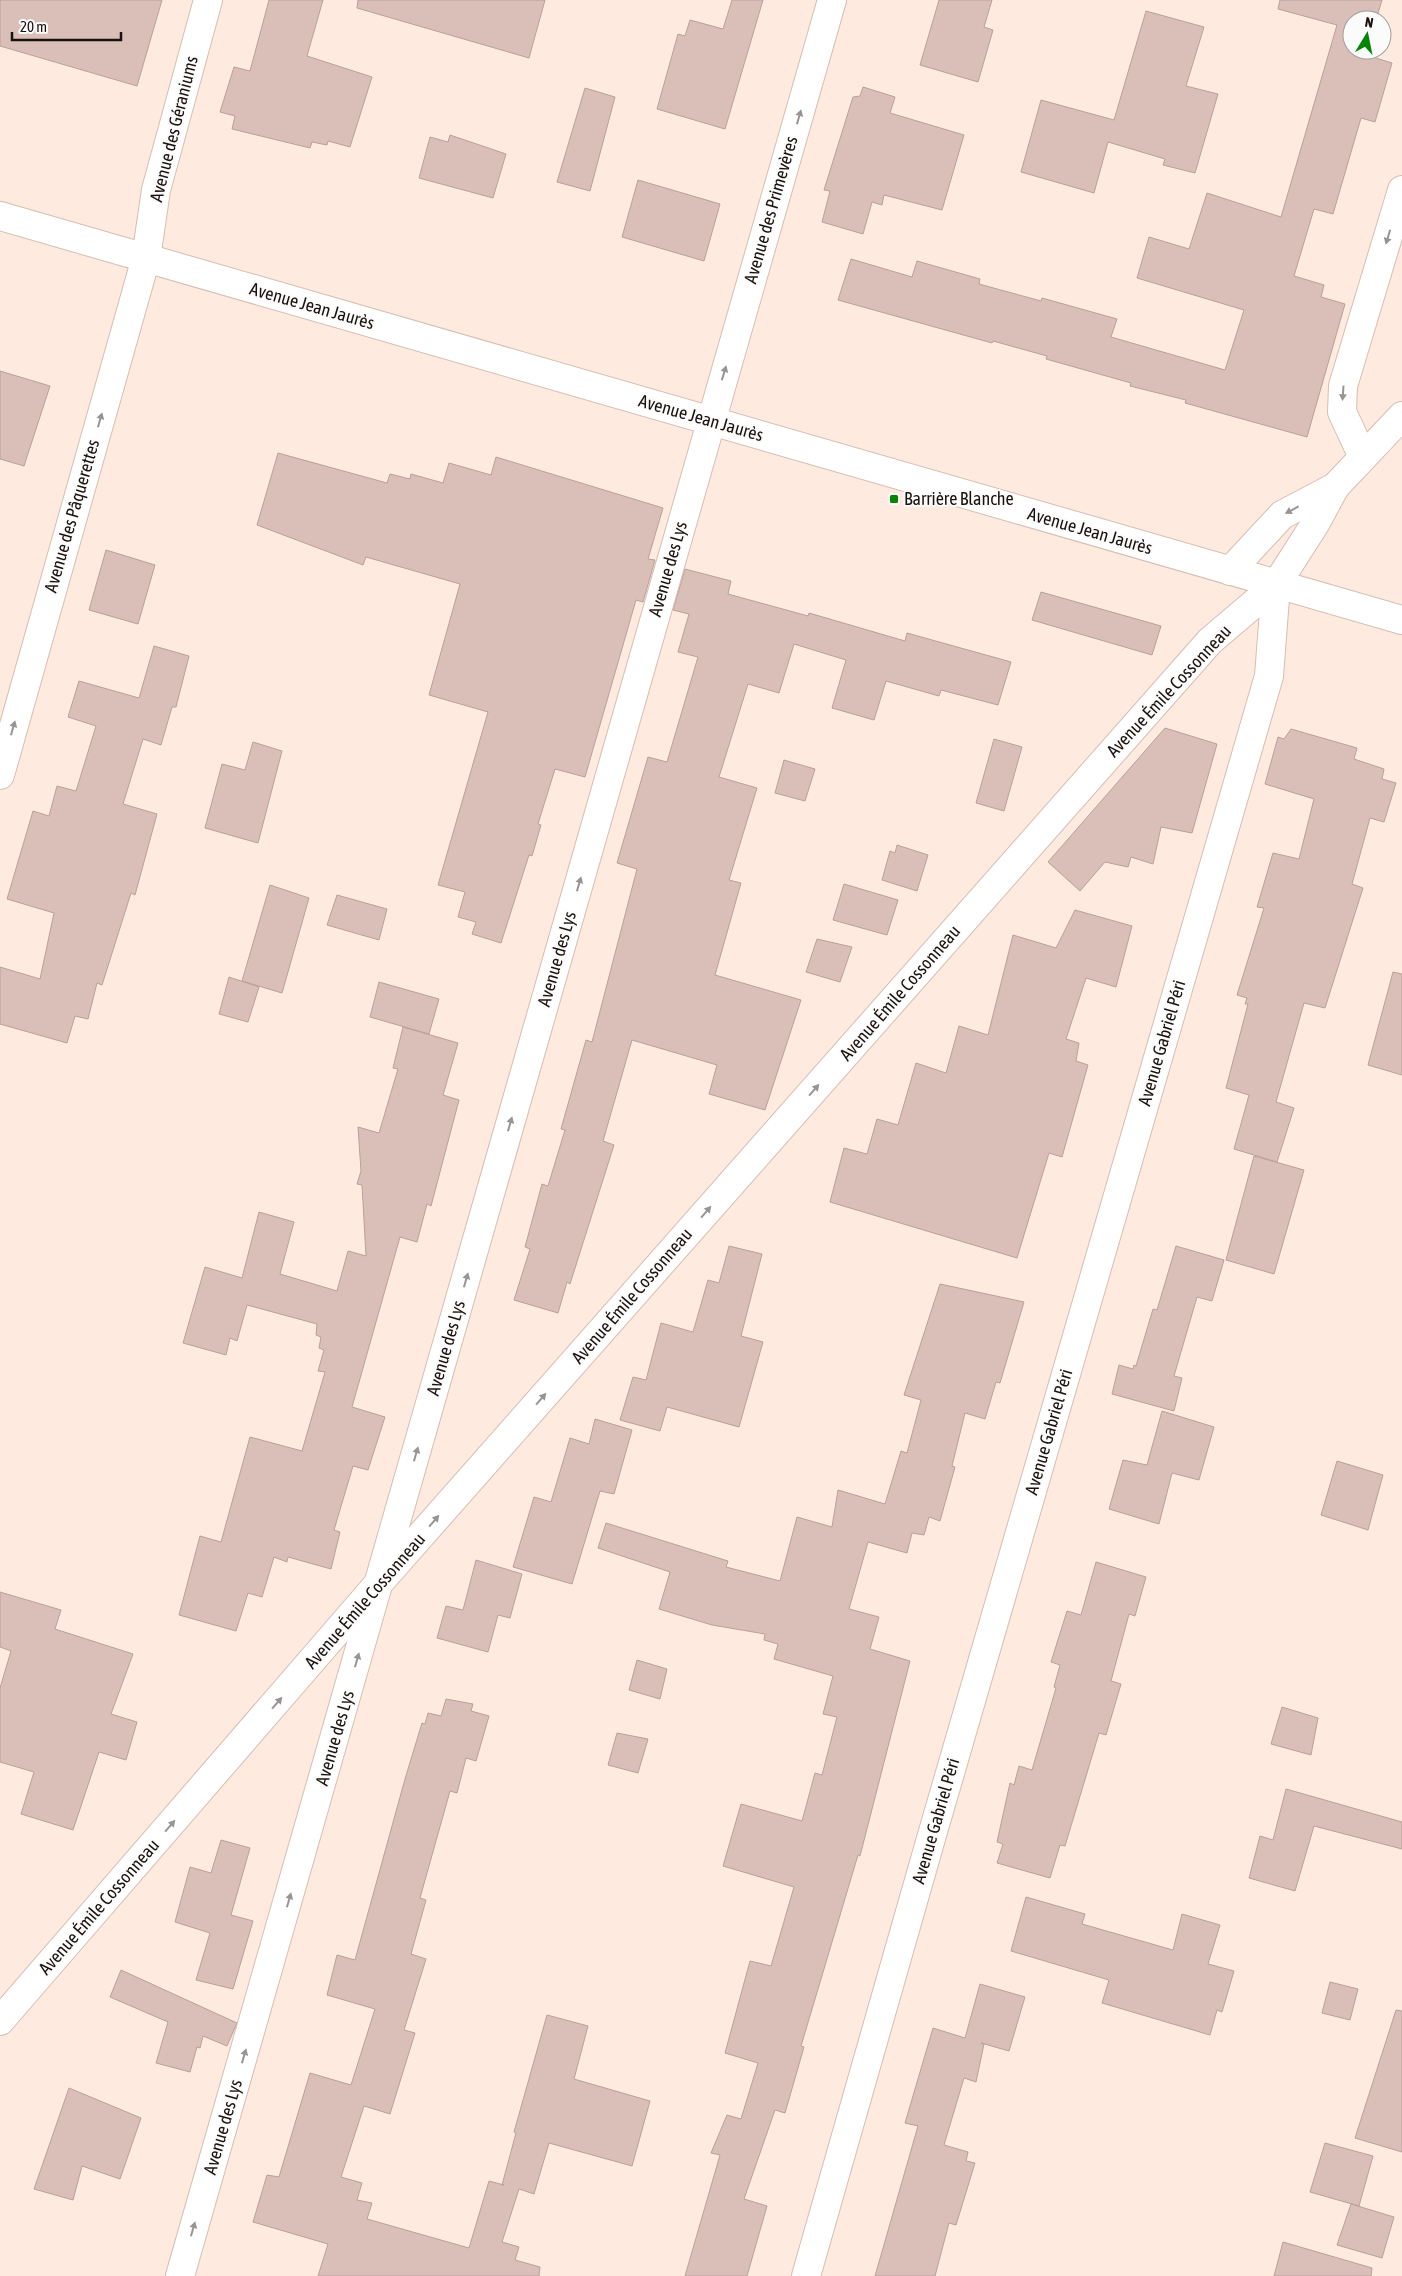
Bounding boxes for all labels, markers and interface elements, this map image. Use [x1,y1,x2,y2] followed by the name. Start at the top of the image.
[12,10,121,42] scale bar
[1342,10,1392,60] north arrow
[1364,14,1375,31] text: N
[20,18,47,35] text: 20 m
[145,54,202,204] street label: Avenue des Géraniums
[795,109,803,124] one-way arrow
[739,134,802,286] street label: Avenue des Primevères
[1383,229,1391,244] one-way arrow
[248,278,377,333] street label: Avenue Jean Jaurès
[720,366,728,381] one-way arrow
[1338,385,1346,401] one-way arrow
[637,390,766,445] street label: Avenue Jean Jaurès
[96,412,104,427] one-way arrow
[40,437,103,595] street label: Avenue des Pâquerettes
[904,488,1014,509] place label: Barrière Blanche
[888,493,900,505] marker: Barrière Blanche
[1026,503,1155,558] street label: Avenue Jean Jaurès
[1284,506,1299,514] one-way arrow
[644,519,691,619] street label: Avenue des Lys
[1102,620,1235,761] street label: Avenue Émile Cossonneau
[10,720,18,735] one-way arrow
[575,876,583,891] one-way arrow
[533,909,580,1009] street label: Avenue des Lys
[835,921,964,1065] street label: Avenue Émile Cossonneau
[1134,978,1190,1108] street label: Avenue Gabriel Péri
[808,1085,820,1097] one-way arrow
[506,1117,514,1132] one-way arrow
[700,1206,711,1218] one-way arrow
[567,1224,696,1368] street label: Avenue Émile Cossonneau
[462,1273,470,1288] one-way arrow
[422,1298,469,1398] street label: Avenue des Lys
[1021,1367,1077,1497] street label: Avenue Gabriel Péri
[535,1394,547,1406] one-way arrow
[413,1446,421,1461] one-way arrow
[428,1515,439,1528] one-way arrow
[300,1529,429,1673] street label: Avenue Émile Cossonneau
[354,1652,362,1667] one-way arrow
[311,1688,358,1788] street label: Avenue des Lys
[271,1697,282,1710] one-way arrow
[908,1756,964,1886] street label: Avenue Gabriel Péri
[164,1820,176,1832] one-way arrow
[34,1835,163,1979] street label: Avenue Émile Cossonneau
[285,1893,293,1908] one-way arrow
[240,2049,248,2064] one-way arrow
[199,2077,246,2177] street label: Avenue des Lys
[190,2222,198,2237] one-way arrow

